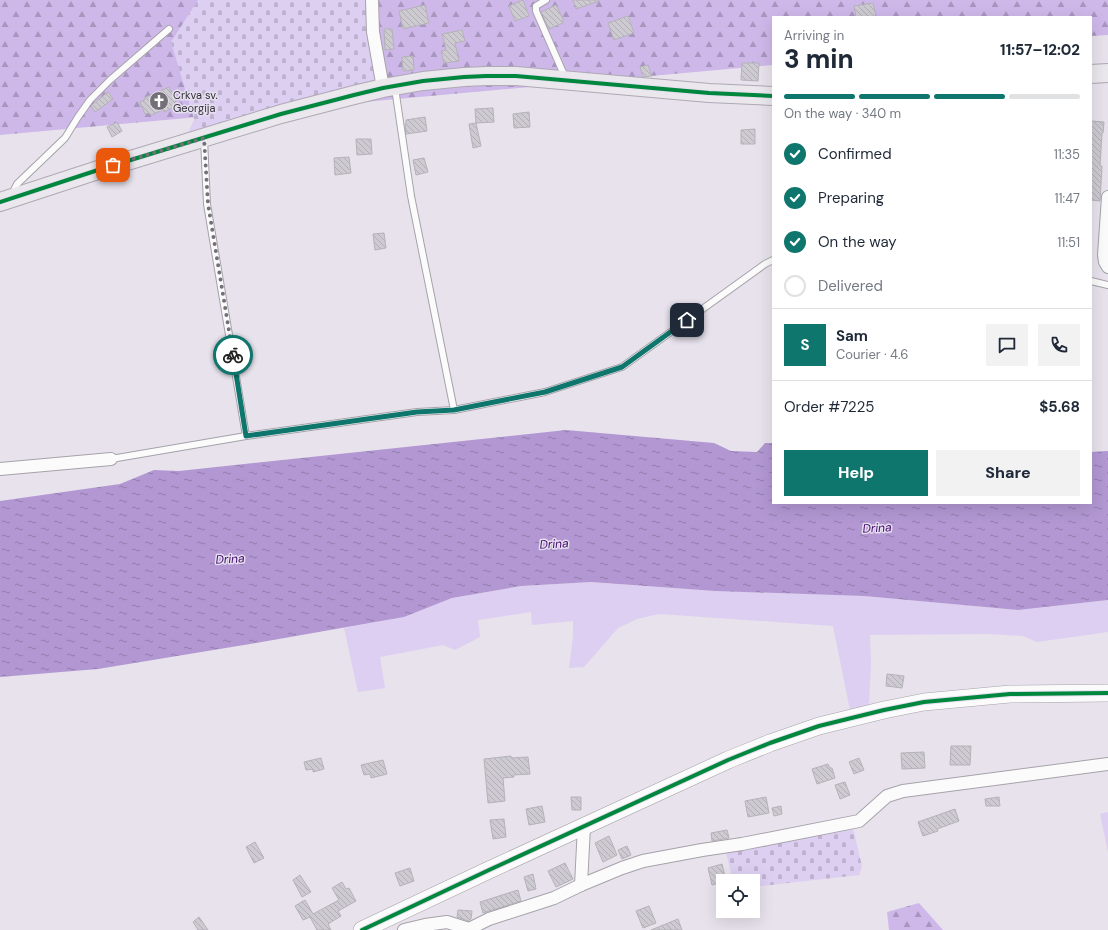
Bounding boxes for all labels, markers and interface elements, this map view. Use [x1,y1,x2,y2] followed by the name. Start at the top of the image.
[784,27,844,44] text: Arriving in
[1000,40,1080,60] text: 11:57–12:02
[784,42,854,76] text: 3 min
[173,88,218,115] place label: Crkva sv. Georgija
[148,90,170,112] church icon: Crkva sv. Georgija
[784,105,901,122] text: On the way · 340 m
[784,143,806,165] icon: check
[818,144,892,164] text: Confirmed
[1054,146,1080,163] text: 11:35
[96,148,130,182] pin
[102,154,124,176] icon: bag
[784,187,806,209] icon: check
[818,188,884,208] text: Preparing
[1054,190,1080,207] text: 11:47
[784,231,806,253] icon: check
[818,232,897,252] text: On the way
[1057,234,1080,251] text: 11:51
[818,276,883,296] text: Delivered
[670,303,704,337] pin
[676,309,698,331] icon: home
[986,324,1028,366] button: chat
[1038,324,1080,366] button: phone
[836,326,868,346] text: Sam
[213,335,253,375] courier
[800,335,810,355] text: S
[222,344,244,366] icon: bike
[836,346,908,363] text: Courier · 4.6
[784,397,874,417] text: Order #7225
[1039,397,1080,417] text: $5.68
[784,450,928,496] button: Help
[936,450,1080,496] button: Share
[862,519,892,537] water label: Drina
[539,535,569,553] water label: Drina
[215,550,245,568] water label: Drina
[716,874,760,918] map controls
[716,874,760,918] button: locate

